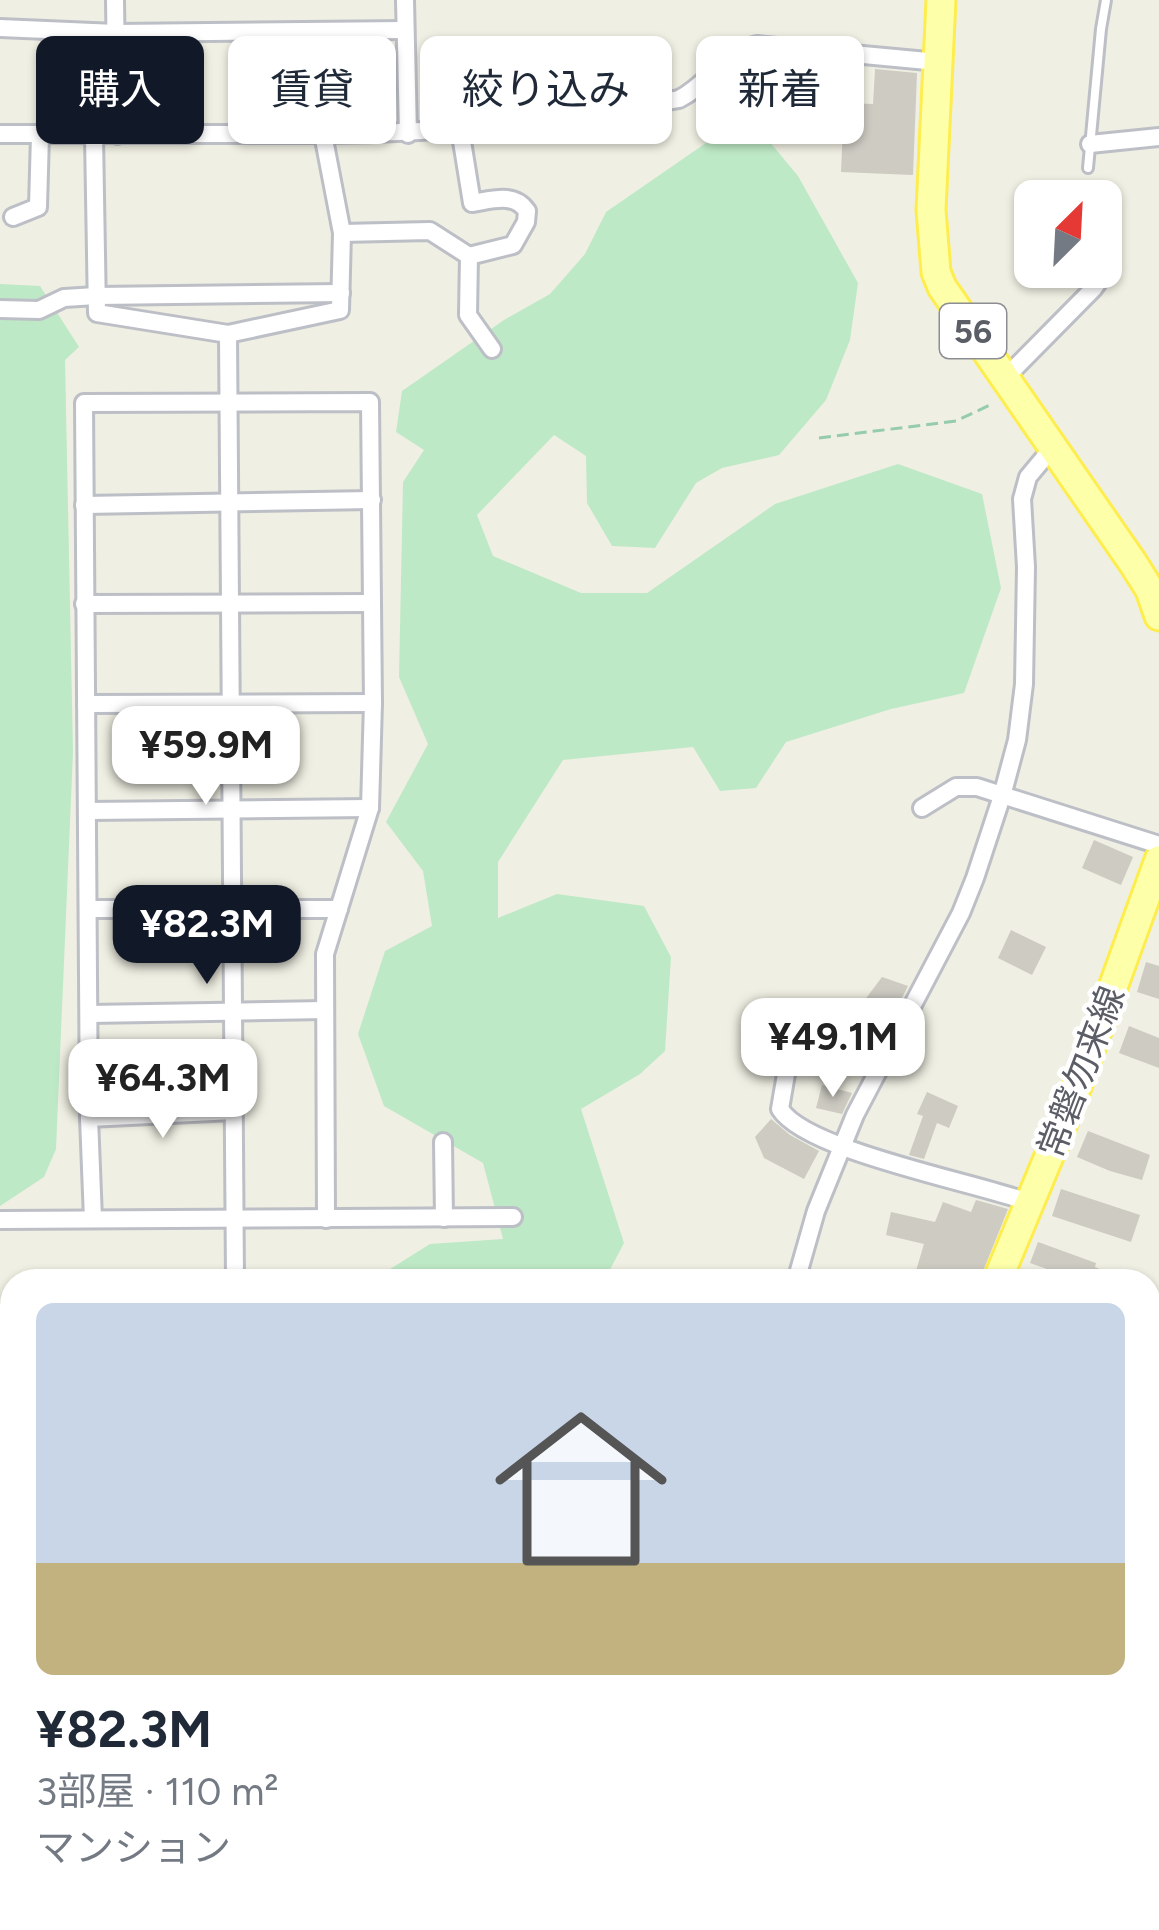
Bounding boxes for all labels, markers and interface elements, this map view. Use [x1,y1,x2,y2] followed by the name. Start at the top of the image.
[36,36,204,144] chip: 購入
[228,36,396,144] chip: 賃貸
[420,36,672,144] chip: 絞り込み
[696,36,864,144] chip: 新着
[1014,180,1122,288] north arrow
[1014,180,1122,288] map controls
[940,304,1006,358] road number: 56
[108,706,304,808] pin: ¥59.9M
[139,721,273,768] text: ¥59.9M
[109,885,305,987] pin: ¥82.3M
[140,900,274,947] text: ¥82.3M
[1029,980,1133,1164] street label: 常磐勿来線
[735,998,931,1100] pin: ¥49.1M
[768,1013,898,1060] text: ¥49.1M
[65,1039,261,1141] pin: ¥64.3M
[95,1054,231,1101] text: ¥64.3M
[473,1381,689,1597] icon: home
[36,1699,212,1760] text: ¥82.3M
[36,1768,279,1815] text: 3部屋 · 110 m²
[36,1824,231,1871] text: マンション

